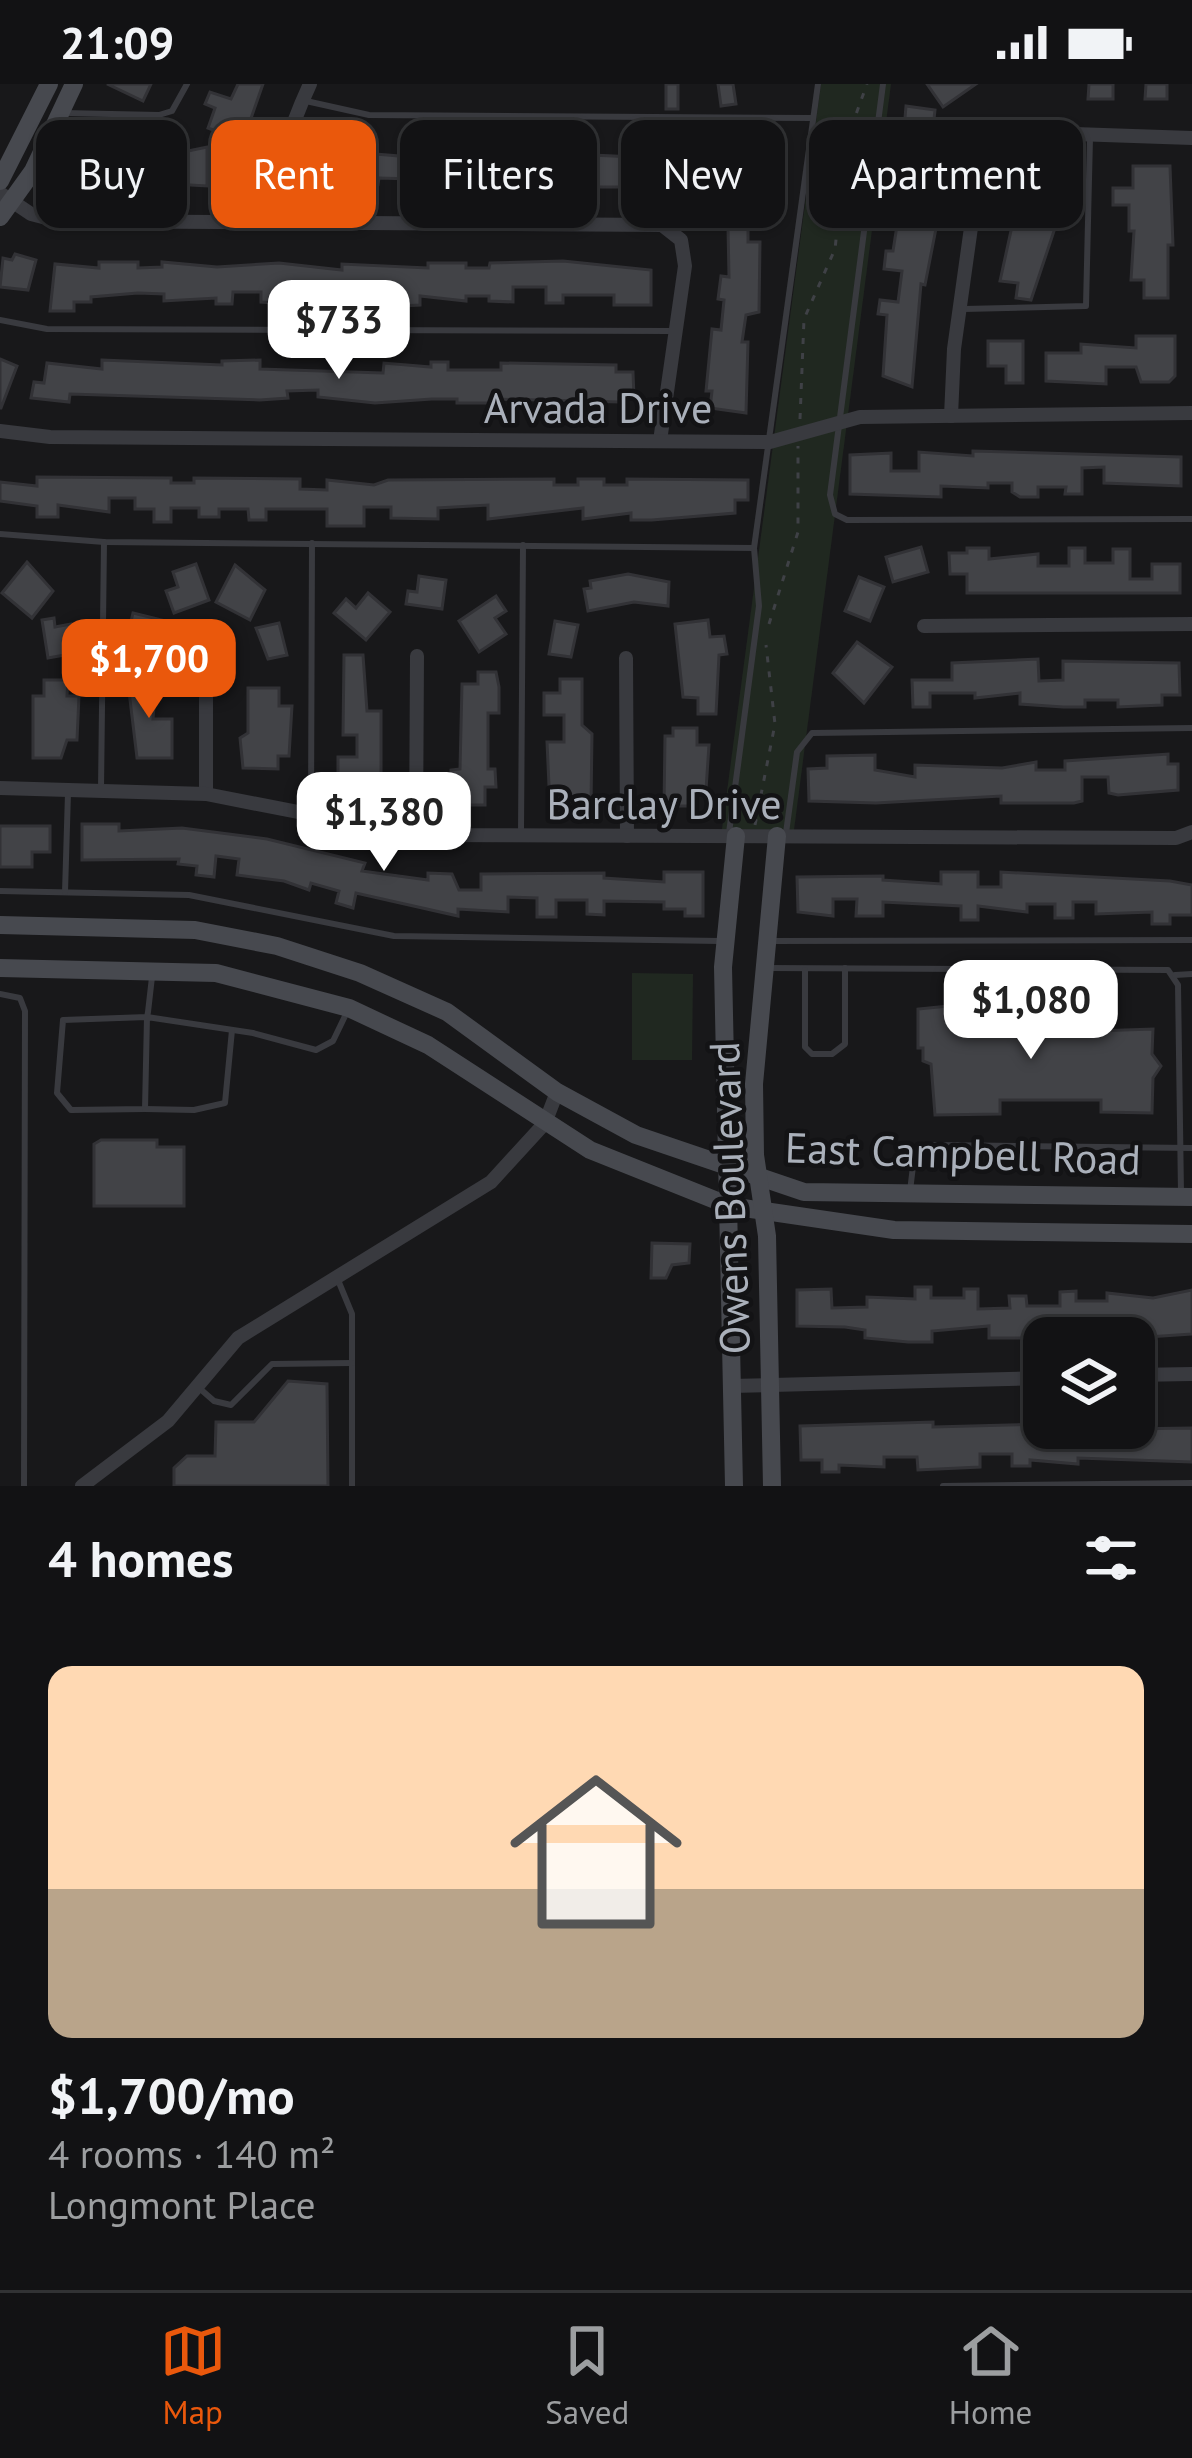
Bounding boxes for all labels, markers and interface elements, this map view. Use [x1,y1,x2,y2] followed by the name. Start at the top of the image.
[60,13,174,71] text: 21:09
[36,120,187,228] chip: Buy
[211,120,376,228] chip: Rent
[400,120,597,228] chip: Filters
[621,120,785,228] chip: New
[809,120,1083,228] chip: Apartment
[268,280,410,382] pin: $733
[295,293,383,344] text: $733
[484,380,712,435] street label: Arvada Drive
[51,619,247,721] pin: $1,700
[89,632,209,683] text: $1,700
[286,772,482,874] pin: $1,380
[546,776,782,831] street label: Barclay Drive
[324,785,444,836] text: $1,380
[933,960,1129,1062] pin: $1,080
[971,973,1091,1024] text: $1,080
[696,1041,762,1355] street label: Owens Boulevard
[784,1119,1142,1187] street label: East Campbell Road
[1023,1317,1155,1449] map controls
[1023,1317,1155,1449] button: layers
[48,1525,234,1591] text: 4 homes
[1078,1525,1144,1591] icon: filters
[488,1744,704,1960] icon: home
[48,2062,295,2128] text: $1,700/mo
[48,2128,335,2179] text: 4 rooms · 140 m²
[48,2179,316,2230] text: Longmont Place
[160,2318,226,2433] tab: Map
[545,2318,629,2433] tab: Saved
[949,2318,1032,2433] tab: Home

